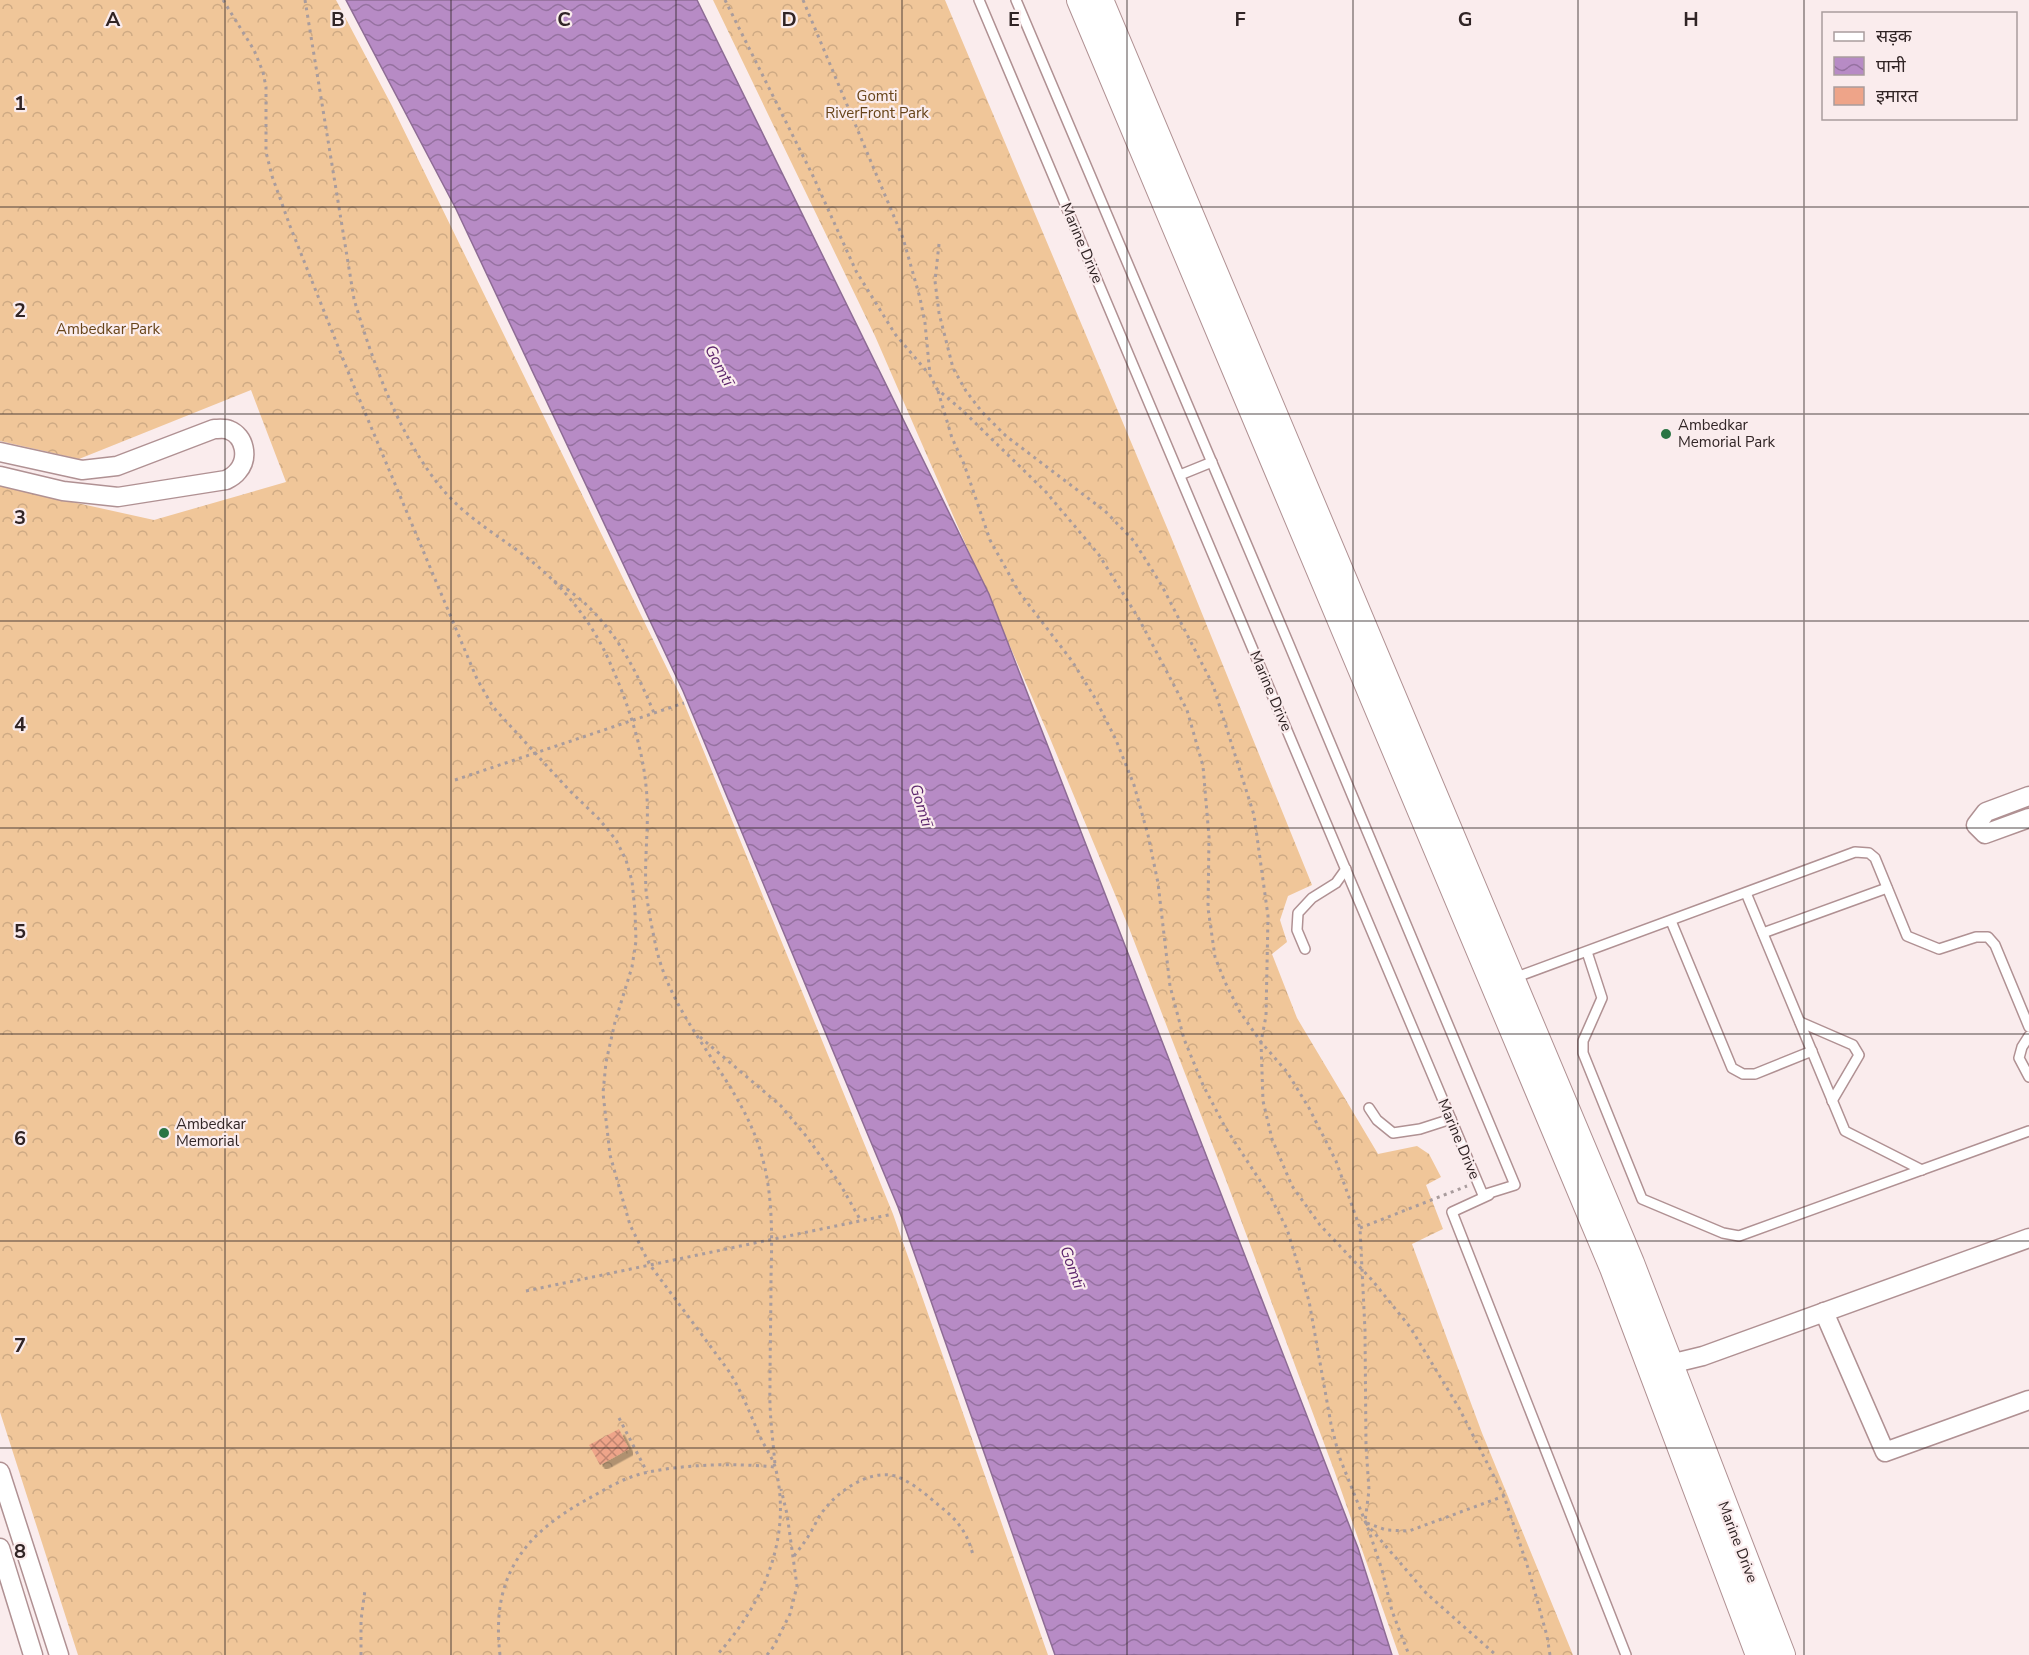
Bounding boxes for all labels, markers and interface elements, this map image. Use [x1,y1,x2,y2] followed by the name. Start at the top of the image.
[106,6,121,33] text: A
[331,6,345,33] text: B
[557,6,571,33] text: C
[781,6,797,33] text: D
[1008,6,1020,33] text: E
[1234,6,1246,33] text: F
[1458,6,1472,33] text: G
[1683,6,1699,33] text: H
[1822,12,2017,120] legend
[1876,24,1913,48] text: सड़क
[1876,54,1906,78] text: पानी
[1876,84,1919,108] text: इमारत
[825,86,929,123] park label: Gomti RiverFront Park
[14,90,26,117] text: 1
[1056,200,1108,286] street label: Marine Drive
[14,297,26,324] text: 2
[56,319,160,339] park label: Ambedkar Park
[699,341,740,392] water label: Gomtī
[1678,415,1776,452] place label: Ambedkar Memorial Park
[1659,427,1673,441] marker: Ambedkar Memorial Park
[14,504,26,531] text: 3
[1245,648,1297,734] street label: Marine Drive
[14,711,26,738] text: 4
[904,781,939,832] water label: Gomtī
[14,918,26,945] text: 5
[1433,1096,1485,1182] street label: Marine Drive
[176,1114,247,1151] place label: Ambedkar Memorial
[14,1125,26,1152] text: 6
[157,1126,171,1140] marker: Ambedkar Memorial
[1054,1243,1091,1294] water label: Gomtī
[14,1332,26,1359] text: 7
[1713,1498,1763,1586] street label: Marine Drive
[14,1538,26,1565] text: 8

